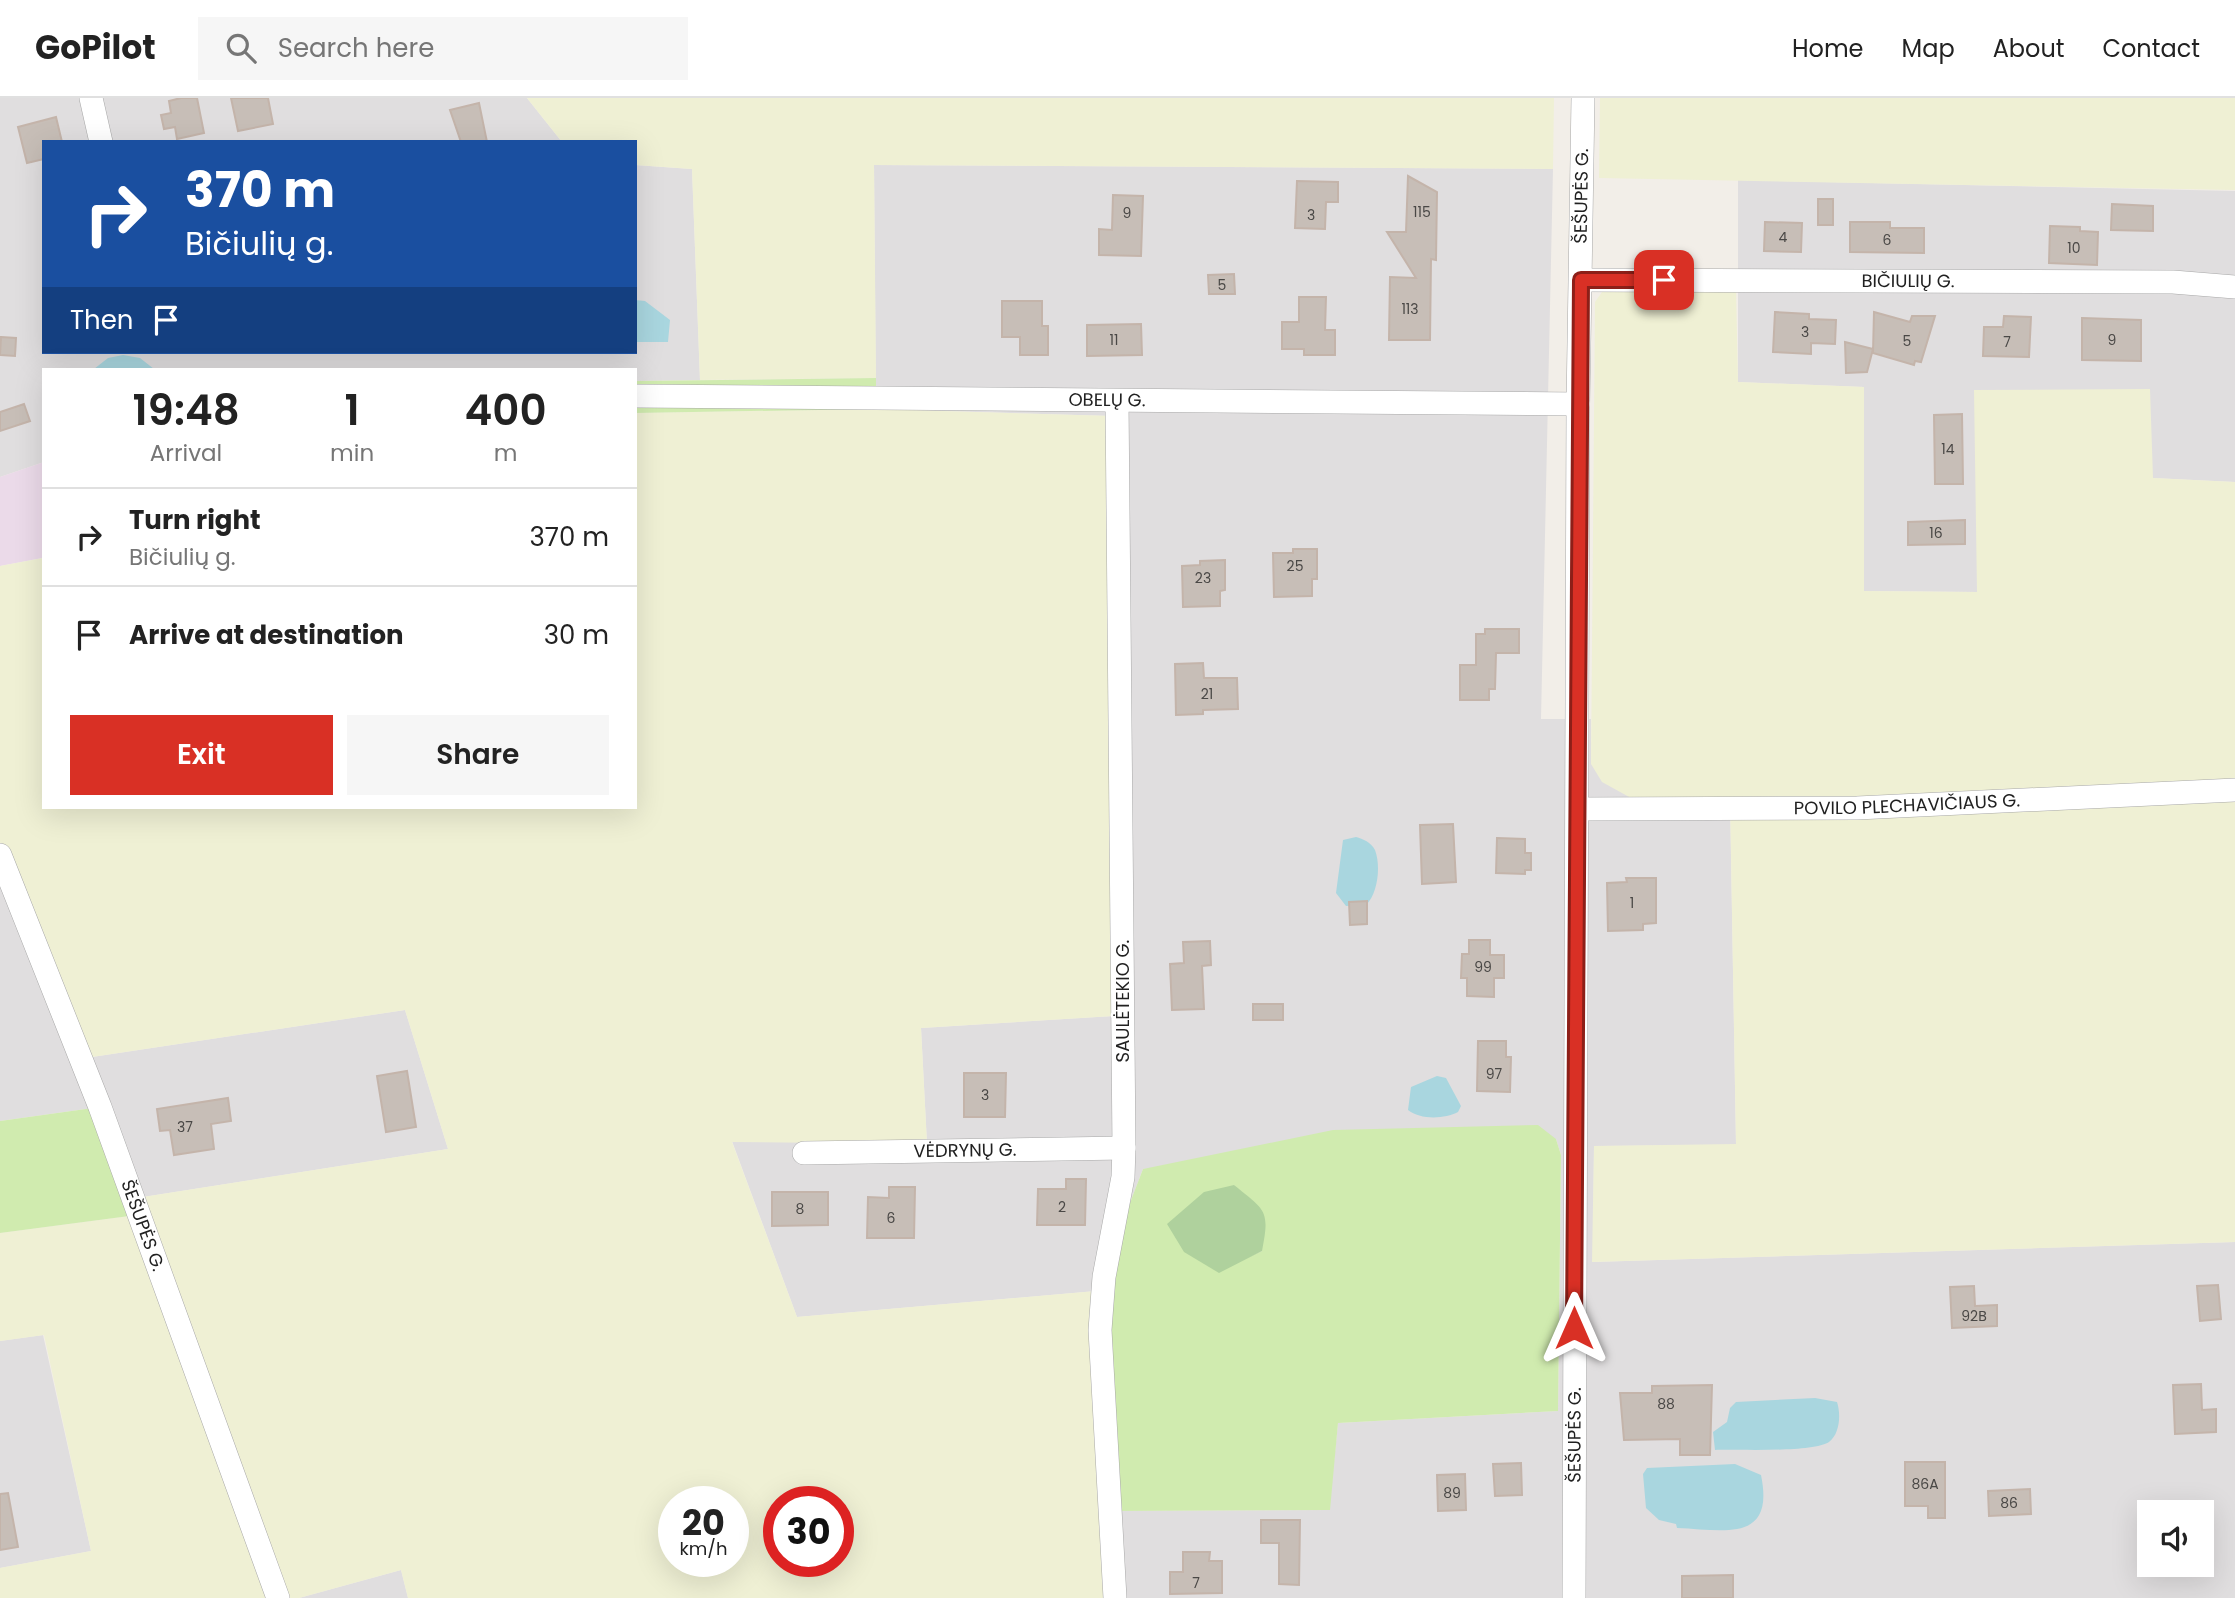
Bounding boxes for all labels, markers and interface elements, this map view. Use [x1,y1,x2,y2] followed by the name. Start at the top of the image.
[198,17,688,80] search box
[35,24,156,71] text: GoPilot
[222,29,260,67] icon: search
[278,30,434,66] text: Search here
[1792,32,1864,65] text: Home
[1902,32,1955,65] text: Map
[1993,32,2064,65] text: About
[2102,32,2200,65] text: Contact
[1568,148,1594,244] street label: ŠEŠUPĖS G.
[185,156,335,224] text: 370 m
[70,168,161,259] icon: right
[1413,202,1431,222] house number: 115
[1123,203,1131,223] house number: 9
[1307,205,1315,225] house number: 3
[185,221,333,266] text: Bičiulių g.
[1779,227,1788,247] house number: 4
[1883,230,1892,250] house number: 6
[2067,238,2081,258] house number: 10
[1634,250,1694,310] pin
[1645,261,1683,299] icon: arrive
[1861,268,1955,293] street label: BIČIULIŲ G.
[1218,275,1226,295] house number: 5
[1401,299,1419,319] house number: 113
[147,301,185,339] icon: arrive
[70,302,133,338] text: Then
[1801,322,1809,342] house number: 3
[1110,330,1118,350] house number: 11
[2108,330,2116,350] house number: 9
[1903,331,1911,351] house number: 5
[2003,332,2011,352] house number: 7
[132,381,240,440] text: 19:48
[345,381,360,440] text: 1
[465,381,547,440] text: 400
[1068,387,1146,412] street label: OBELŲ G.
[150,437,222,469] text: Arrival
[330,437,374,469] text: min
[494,437,517,469] text: m
[1941,439,1955,459] house number: 14
[129,502,261,538] text: Turn right
[70,518,108,556] icon: right
[529,519,609,555] text: 370 m
[1929,523,1943,543] house number: 16
[129,541,236,573] text: Bičiulių g.
[1287,556,1303,576] house number: 25
[1195,568,1211,588] house number: 23
[70,616,108,654] icon: arrive
[129,617,404,653] text: Arrive at destination
[544,617,609,653] text: 30 m
[1201,684,1213,704] house number: 21
[70,715,333,795] button: Exit
[347,715,609,795] button: Share
[1794,787,2021,820] street label: POVILO PLECHAVIČIAUS G.
[1630,893,1634,913] house number: 1
[1110,940,1135,1062] street label: SAULĖTEKIO G.
[1474,957,1492,977] house number: 99
[1486,1064,1503,1084] house number: 97
[981,1085,989,1105] house number: 3
[177,1117,193,1137] house number: 37
[913,1137,1017,1163] street label: VĖDRYNŲ G.
[115,1176,171,1274] street label: ŠEŠUPĖS G.
[1058,1197,1066,1217] house number: 2
[796,1199,805,1219] house number: 8
[887,1208,896,1228] house number: 6
[1537,1291,1611,1365] position arrow
[1961,1306,1987,1326] house number: 92B
[1561,1387,1587,1483] street label: ŠEŠUPĖS G.
[1657,1394,1675,1414] house number: 88
[1911,1474,1939,1494] house number: 86A
[1443,1483,1461,1503] house number: 89
[763,1486,854,1577] speed limit sign: 30
[2000,1493,2018,1513] house number: 86
[682,1498,725,1547] text: 20
[2137,1500,2214,1577] map controls
[2137,1500,2214,1577] button: sound
[680,1536,727,1561] text: km/h
[1192,1573,1200,1593] house number: 7

